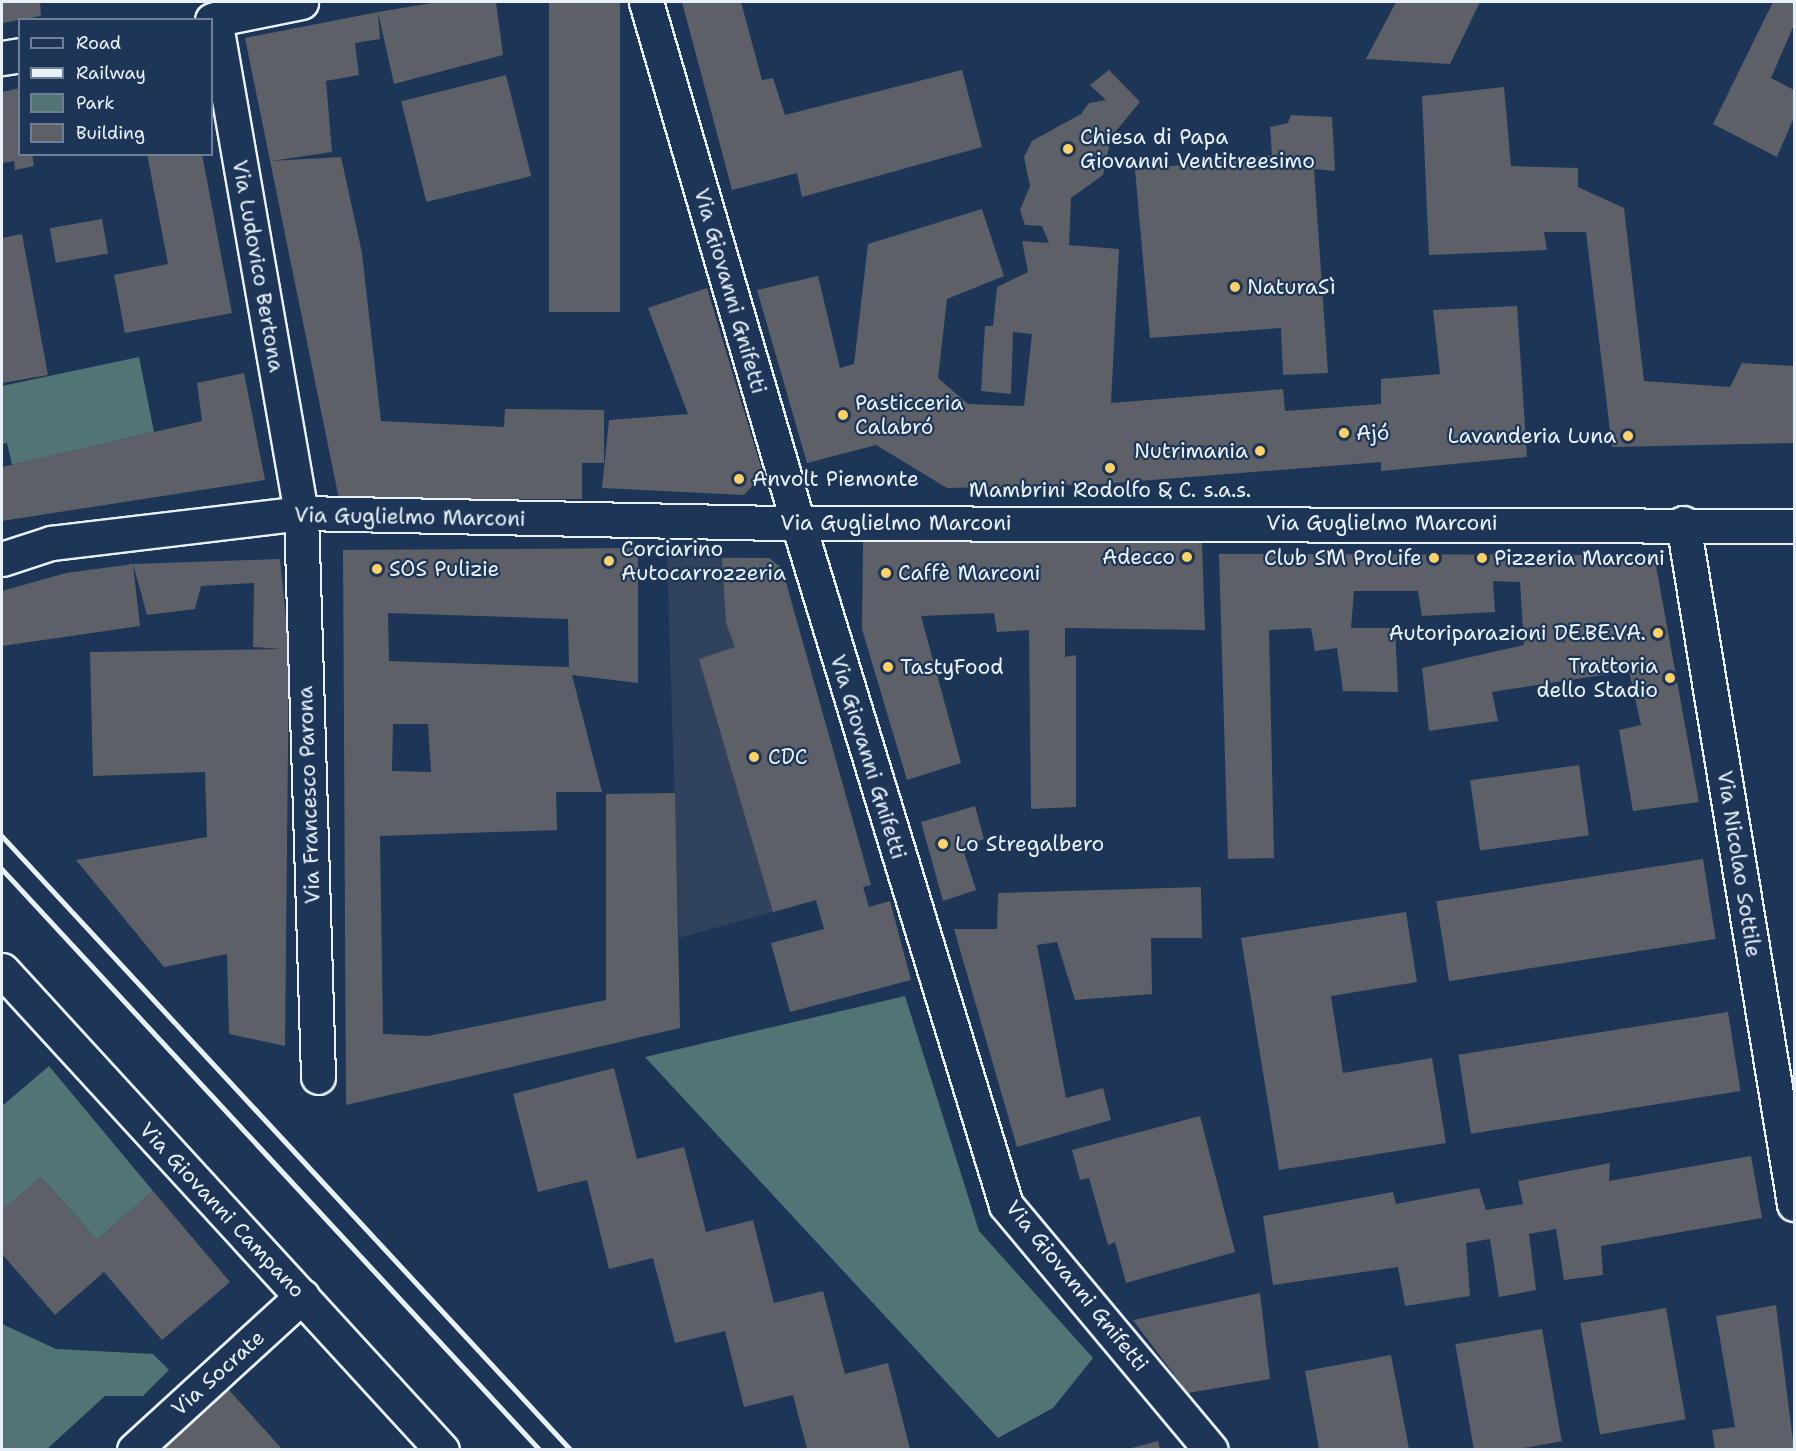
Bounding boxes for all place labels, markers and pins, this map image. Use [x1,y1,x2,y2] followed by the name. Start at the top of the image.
[1080,124,1315,174] place label: Chiesa di Papa Giovanni Ventitreesimo
[1061,142,1075,156] marker: Chiesa di Papa Giovanni Ventitreesimo
[1247,274,1336,300] place label: NaturaSì
[1228,280,1242,294] marker: NaturaSì
[855,390,963,440] place label: Pasticceria Calabró
[836,408,850,422] marker: Pasticceria Calabró
[1356,420,1389,446] place label: Ajó
[1448,423,1616,449] place label: Lavanderia Luna
[1337,426,1351,440] marker: Ajó
[1621,429,1635,443] marker: Lavanderia Luna
[1134,438,1248,464] place label: Nutrimania
[1253,444,1267,458] marker: Nutrimania
[1103,461,1117,475] marker: Mambrini Rodolfo & C. s.a.s.
[752,466,919,492] place label: Anvolt Piemonte
[730,470,748,488] marker: Anvolt Piemonte
[969,477,1251,503] place label: Mambrini Rodolfo & C. s.a.s.
[621,536,786,586] place label: Corciarino Autocarrozzeria
[1102,544,1175,570] place label: Adecco
[1264,545,1422,571] place label: Club SM ProLife
[1494,545,1665,571] place label: Pizzeria Marconi
[1180,550,1194,564] marker: Adecco
[1427,551,1441,565] marker: Club SM ProLife
[1475,551,1489,565] marker: Pizzeria Marconi
[602,554,616,568] marker: Corciarino Autocarrozzeria
[389,556,499,582] place label: SOS Pulizie
[898,560,1041,586] place label: Caffè Marconi
[370,562,384,576] marker: SOS Pulizie
[879,566,893,580] marker: Caffè Marconi
[1388,620,1646,646] place label: Autoriparazioni DE.BE.VA.
[1651,626,1665,640] marker: Autoriparazioni DE.BE.VA.
[1536,653,1658,703] place label: Trattoria dello Stadio
[900,654,1004,680] place label: TastyFood
[881,660,895,674] marker: TastyFood
[1663,671,1677,685] marker: Trattoria dello Stadio
[768,744,808,770] place label: CDC
[745,748,763,766] marker: CDC
[955,831,1104,857] place label: Lo Stregalbero
[936,837,950,851] marker: Lo Stregalbero

